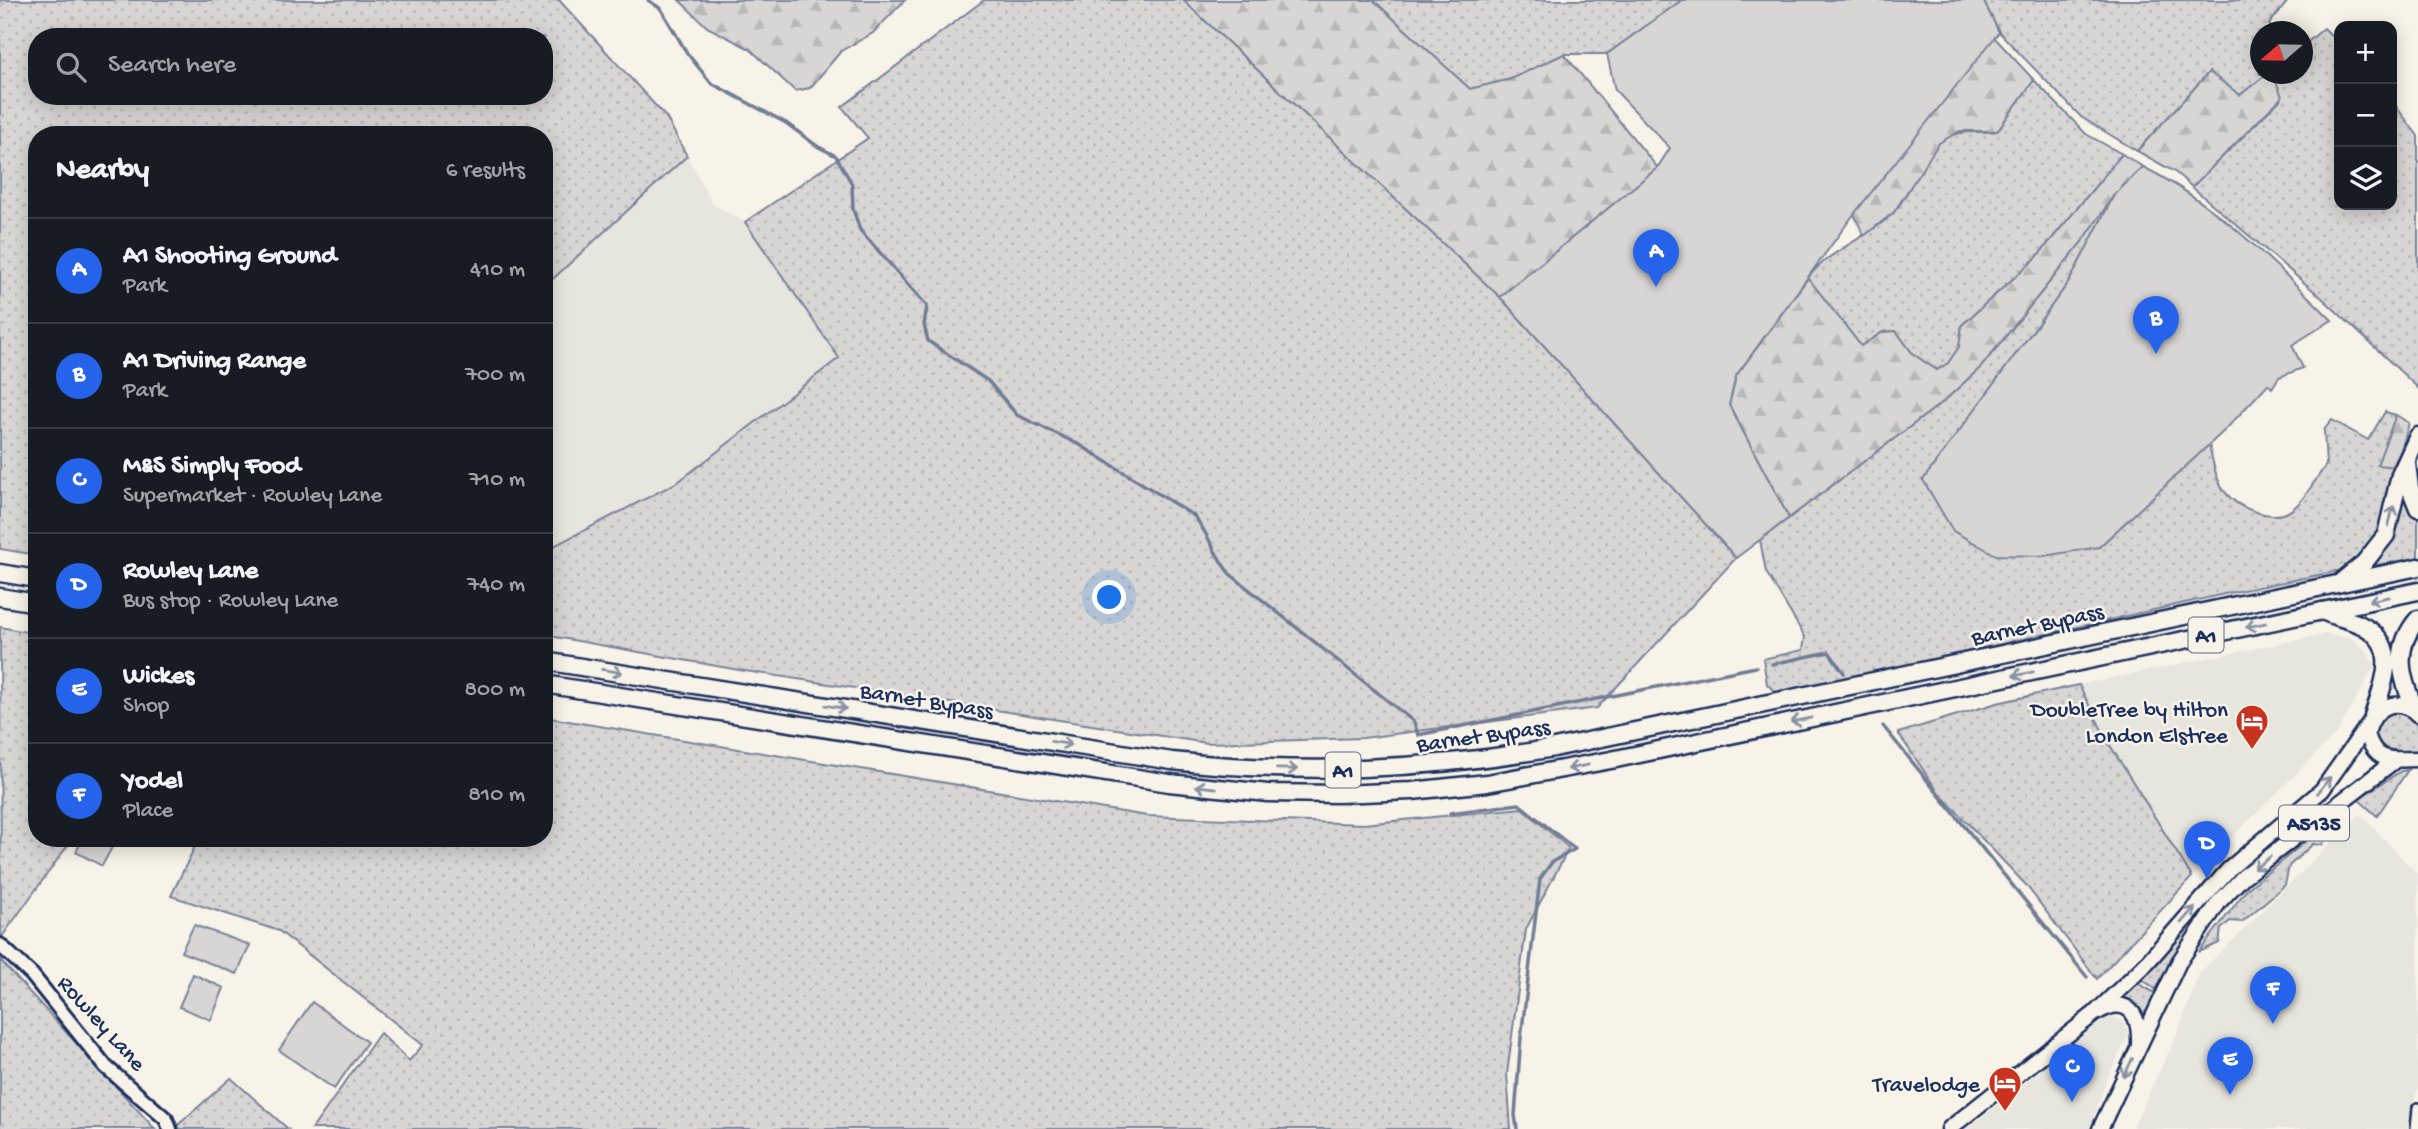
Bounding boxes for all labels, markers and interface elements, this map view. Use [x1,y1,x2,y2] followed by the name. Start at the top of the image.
[2250,21,2313,84] north arrow
[2334,21,2397,210] map controls
[2334,21,2397,84] button: +
[28,28,553,105] search box
[52,48,90,86] icon: search
[108,51,236,82] text: Search here
[2334,84,2397,147] button: −
[2334,147,2397,210] button: layers
[56,154,149,189] text: Nearby
[446,158,525,185] text: 6 results
[1633,229,1679,287] pin: A
[123,242,336,273] text: A1 Shooting Ground
[72,257,86,284] text: A
[470,257,525,284] text: 410 m
[123,273,167,300] text: Park
[2133,296,2179,354] pin: B
[123,347,306,378] text: A1 Driving Range
[73,362,85,389] text: B
[465,362,525,389] text: 700 m
[123,378,167,405] text: Park
[123,452,300,483] text: M&S Simply Food
[73,467,85,494] text: C
[469,467,525,494] text: 710 m
[123,483,382,510] text: Supermarket · Rowley Lane
[2385,505,2398,528] one-way arrow
[123,557,258,588] text: Rowley Lane
[72,572,87,599] text: D
[467,572,525,599] text: 740 m
[1092,580,1126,614] your location
[123,588,338,615] text: Bus stop · Rowley Lane
[2368,592,2391,606] one-way arrow
[1968,599,2107,654] street label: Barnet Bypass
[2188,618,2224,652] road number: A1
[2245,618,2268,632] one-way arrow
[123,662,194,693] text: Wickes
[600,665,623,678] one-way arrow
[2012,667,2035,681] one-way arrow
[72,677,86,704] text: E
[465,677,525,704] text: 800 m
[857,678,995,726] street label: Barnet Bypass
[123,693,169,720] text: Shop
[2029,698,2229,751] place label: DoubleTree by Hilton London Elstree
[824,701,847,714] one-way arrow
[2233,702,2271,751] hotel icon: DoubleTree by Hilton London Elstree
[1790,714,1813,728] one-way arrow
[1414,715,1552,760] street label: Barnet Bypass
[1049,737,1072,750] one-way arrow
[1326,752,1360,788] road number: A1
[1567,760,1590,774] one-way arrow
[1275,763,1298,776] one-way arrow
[123,767,183,798] text: Yodel
[2317,777,2332,795] one-way arrow
[1195,781,1218,794] one-way arrow
[73,782,85,809] text: F
[468,782,525,809] text: 810 m
[123,798,173,825] text: Place
[2279,806,2349,840] road number: A5135
[2184,821,2230,879] pin: D
[2252,855,2271,870] one-way arrow
[2180,907,2196,925] one-way arrow
[2250,966,2296,1024] pin: F
[50,971,151,1079] street label: Rowley Lane
[2207,1037,2253,1095] pin: E
[2049,1044,2095,1102] pin: C
[2120,1057,2134,1078] one-way arrow
[1986,1064,2024,1113] hotel icon: Travelodge
[1871,1073,1981,1100] place label: Travelodge

